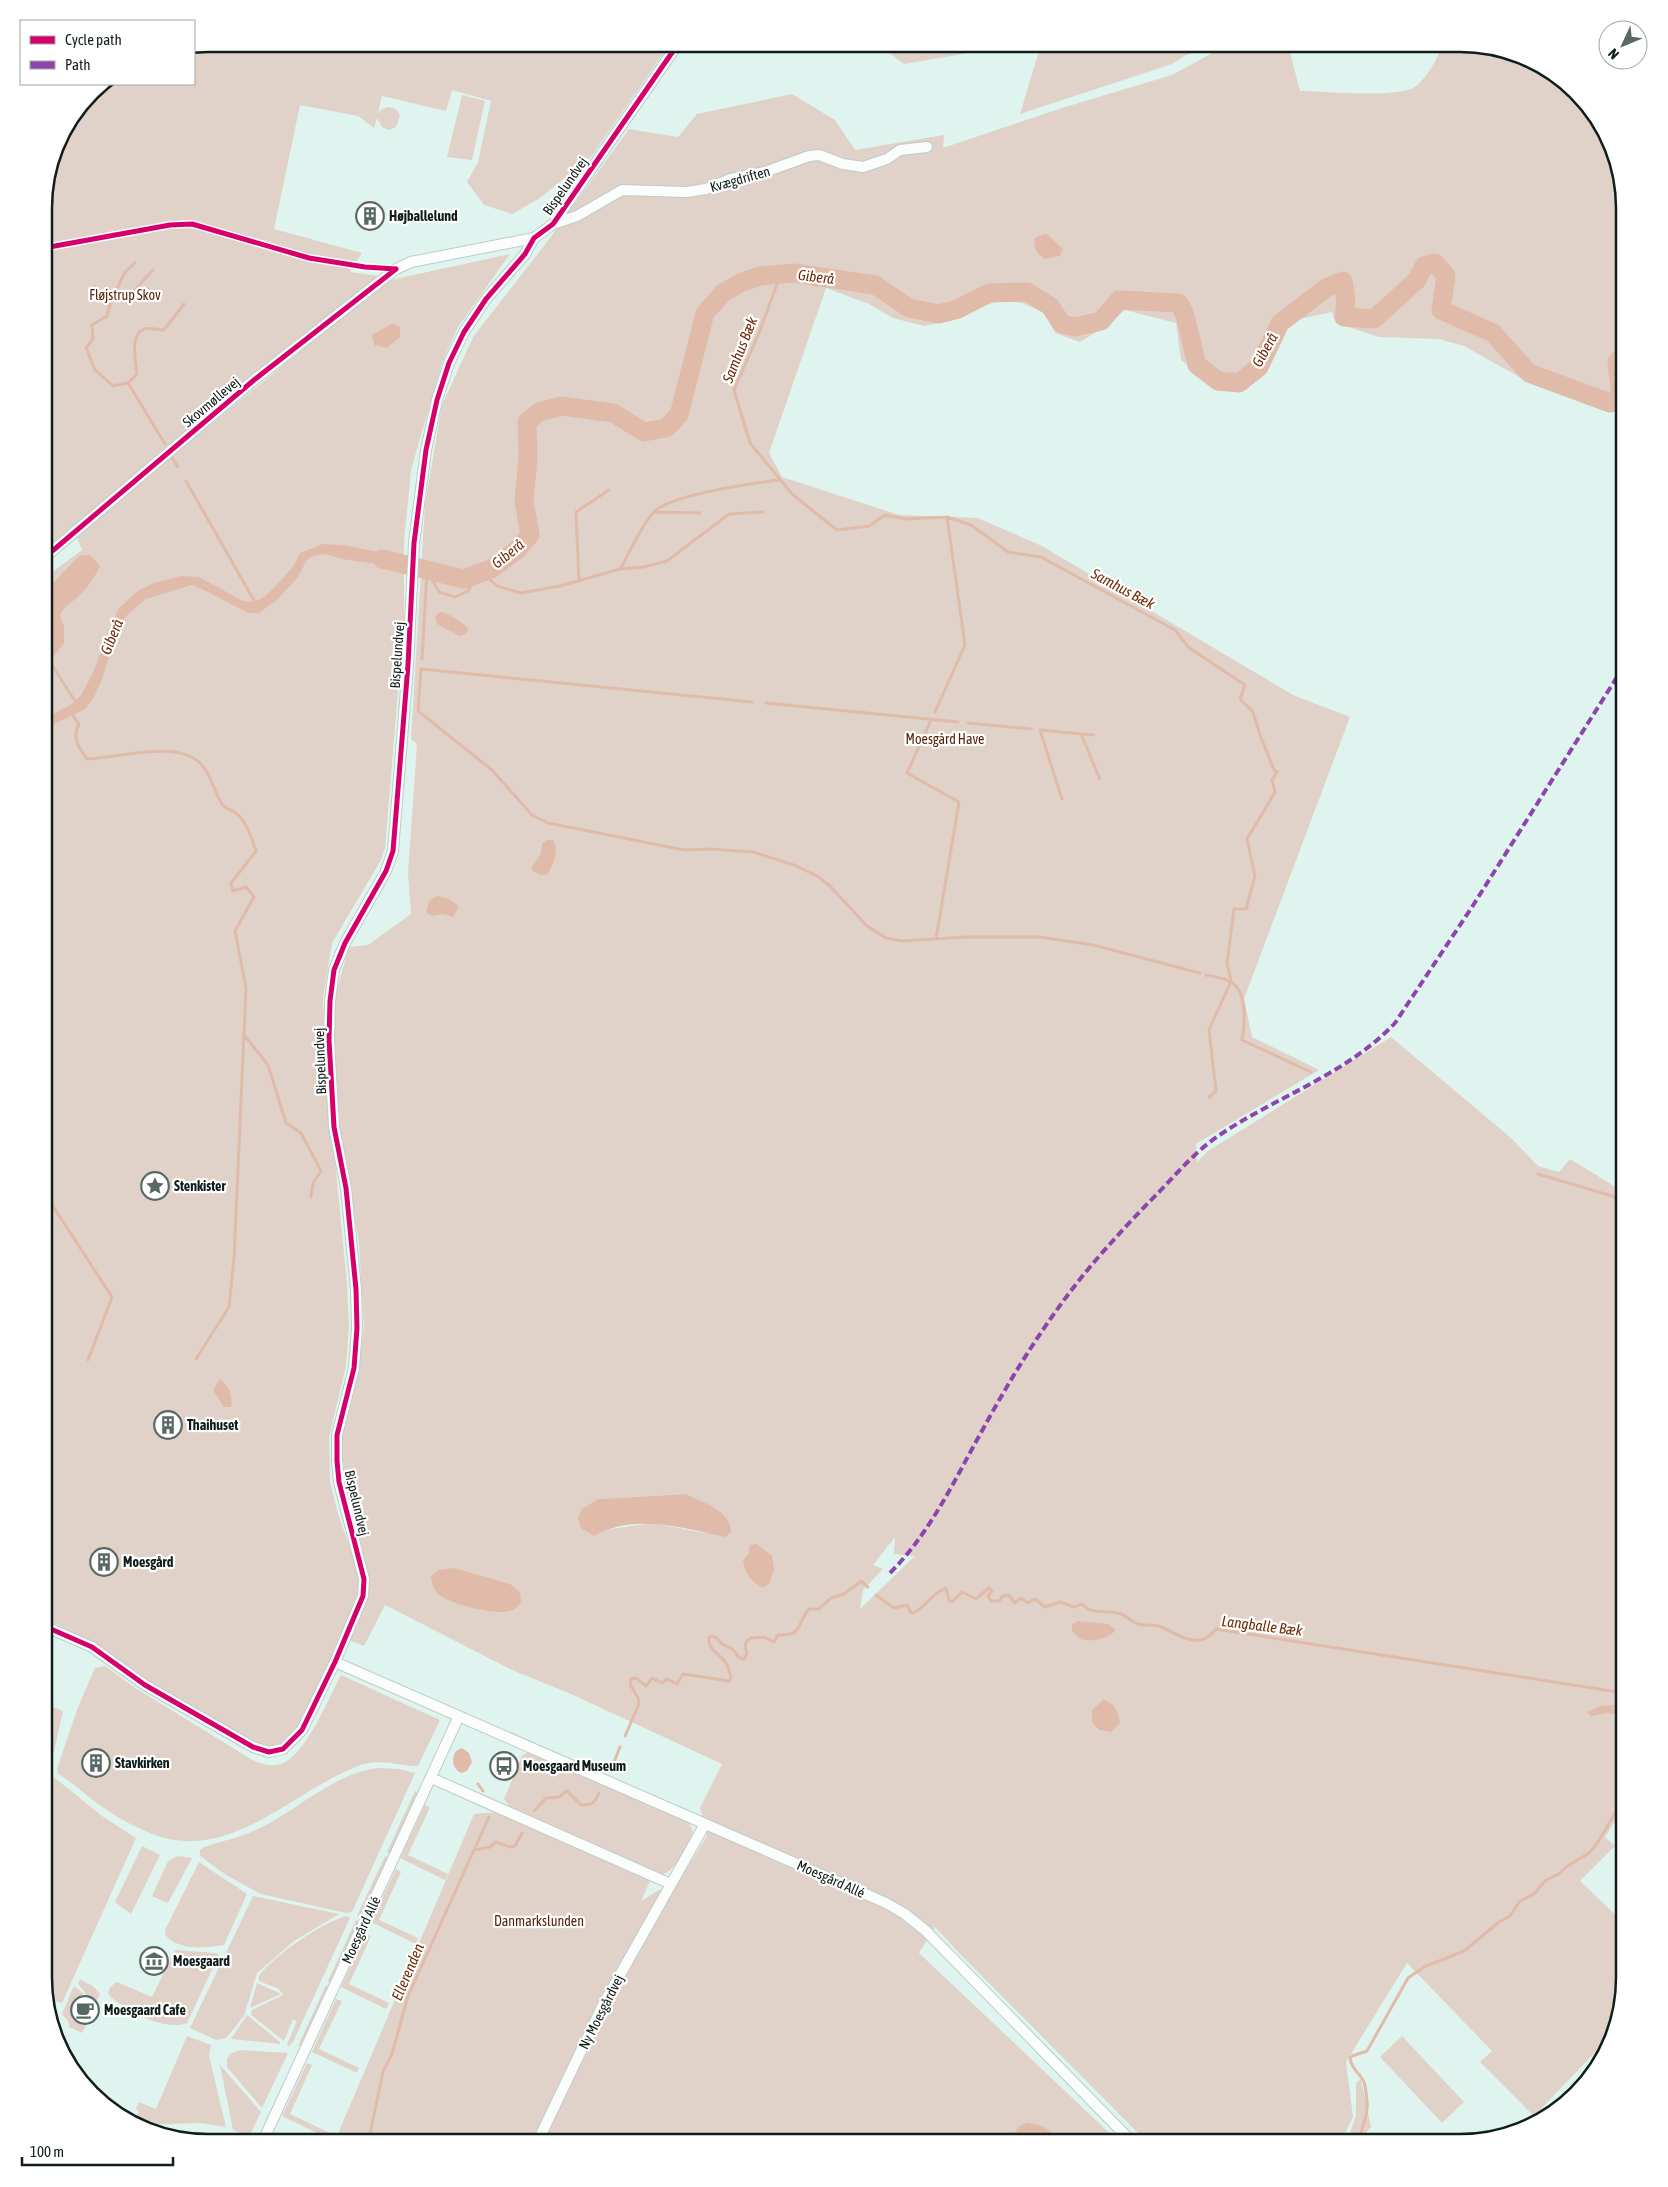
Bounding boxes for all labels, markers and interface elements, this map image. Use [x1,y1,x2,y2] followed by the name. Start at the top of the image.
[20,20,195,85] legend
[1598,20,1648,70] north arrow
[65,31,122,48] text: Cycle path
[1605,46,1622,63] text: N
[65,56,91,73] text: Path
[539,154,591,218] street label: Bispelundvej
[708,163,772,195] street label: Kvægdriften
[355,201,385,231] building icon: Højballelund
[389,208,458,224] place label: Højballelund
[797,266,835,287] water label: Giberå
[89,287,161,303] park label: Fløjstrup Skov
[718,314,761,386] water label: Samhus Bæk
[1248,330,1281,370] water label: Giberå
[179,374,243,430] street label: Skovmøllevej
[488,536,527,572] water label: Giberå
[1088,564,1158,613] water label: Samhus Bæk
[97,617,126,657] water label: Giberå
[387,621,407,689] street label: Bispelundvej
[906,731,984,747] park label: Moesgård Have
[311,1027,329,1095] street label: Bispelundvej
[140,1171,170,1201] place icon: Stenkister
[174,1178,226,1194] place label: Stenkister
[153,1410,183,1440] building icon: Thaihuset
[187,1417,238,1433] place label: Thaihuset
[342,1469,372,1537] street label: Bispelundvej
[89,1547,119,1577] building icon: Moesgård
[123,1554,174,1570] place label: Moesgård
[1221,1612,1304,1639] water label: Langballe Bæk
[81,1748,111,1778] building icon: Stavkirken
[489,1751,519,1781] bus stop icon: Moesgaard Museum
[115,1755,170,1771] place label: Stavkirken
[523,1758,626,1774] place label: Moesgaard Museum
[795,1857,867,1901] street label: Moesgård Allé
[338,1894,384,1966] street label: Moesgård Allé
[494,1913,584,1929] park label: Danmarkslunden
[388,1941,427,2003] water label: Ellerenden
[139,1946,169,1976] museum icon: Moesgaard
[173,1953,230,1969] place label: Moesgaard
[575,1972,627,2052] street label: Ny Moesgårdvej
[70,1995,100,2025] cafe icon: Moesgaard Cafe
[104,2002,186,2018] place label: Moesgaard Cafe
[22,2134,174,2166] scale bar
[30,2143,64,2160] text: 100 m

